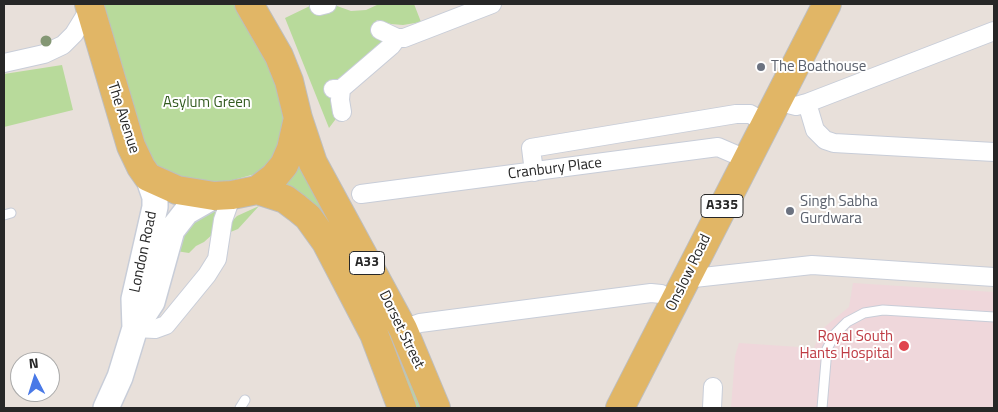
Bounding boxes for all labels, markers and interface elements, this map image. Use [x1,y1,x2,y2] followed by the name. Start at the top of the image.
[771,58,866,76] place label: The Boathouse
[755,61,767,73] marker: The Boathouse
[103,80,143,156] street label: The Avenue
[163,94,251,112] park label: Asylum Green
[507,154,603,184] street label: Cranbury Place
[800,193,878,228] place label: Singh Sabha Gurdwara
[701,195,743,218] road number: A335
[784,205,796,217] marker: Singh Sabha Gurdwara
[127,210,161,294] street label: London Road
[663,232,715,314] street label: Onslow Road
[350,252,384,274] road number: A33
[374,288,428,372] street label: Dorset Street
[799,328,893,363] place label: Royal South Hants Hospital
[897,339,911,353] marker: Royal South Hants Hospital
[10,352,60,402] north arrow
[28,352,39,373] text: N

